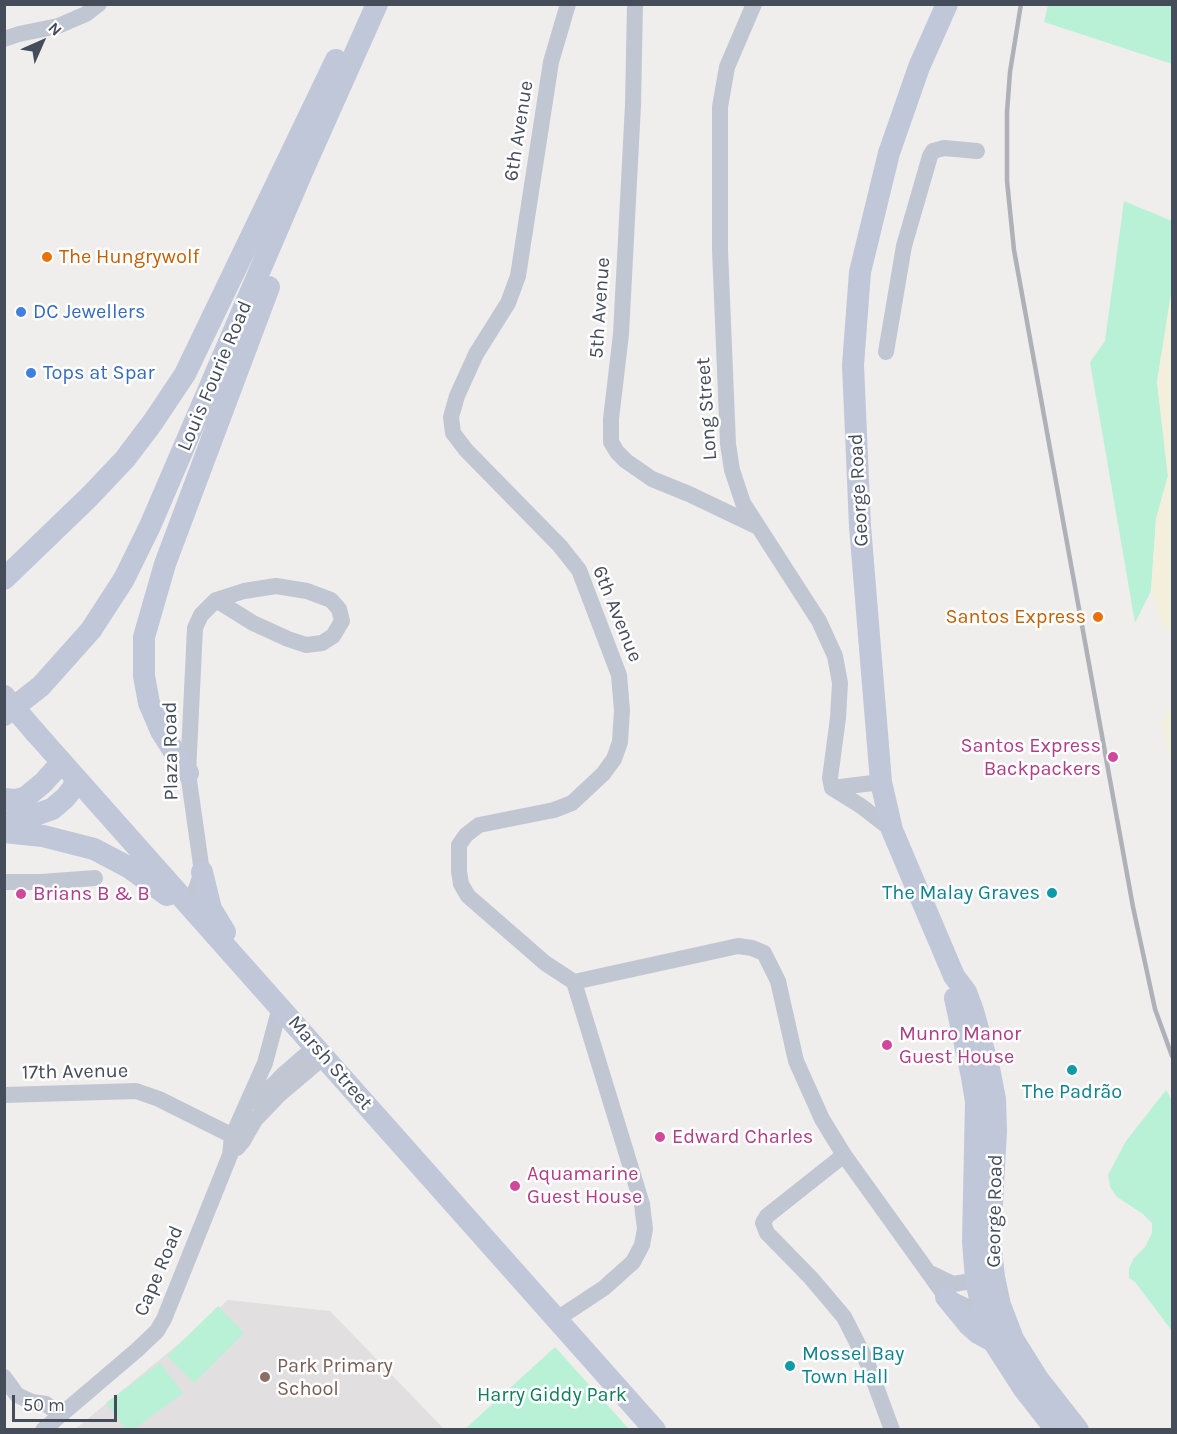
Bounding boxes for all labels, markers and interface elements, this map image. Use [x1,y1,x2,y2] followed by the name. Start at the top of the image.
[12,12,72,72] north arrow
[44,18,66,40] text: N
[499,79,539,183] street label: 6th Avenue
[59,245,199,269] place label: The Hungrywolf
[40,250,54,264] marker: The Hungrywolf
[584,257,616,359] street label: 5th Avenue
[173,297,257,455] street label: Louis Fourie Road
[33,300,146,324] place label: DC Jewellers
[14,305,28,319] marker: DC Jewellers
[691,357,723,461] street label: Long Street
[43,361,155,385] place label: Tops at Spar
[24,366,38,380] marker: Tops at Spar
[844,433,874,547] street label: George Road
[587,562,647,666] street label: 6th Avenue
[945,605,1086,629] place label: Santos Express
[1091,610,1105,624] marker: Santos Express
[158,701,184,801] street label: Plaza Road
[960,734,1101,781] place label: Santos Express Backpackers
[1106,750,1120,764] marker: Santos Express Backpackers
[882,881,1040,905] place label: The Malay Graves
[33,882,150,906] place label: Brians B & B
[1045,886,1059,900] marker: The Malay Graves
[14,887,28,901] marker: Brians B & B
[282,1011,378,1115] street label: Marsh Street
[899,1022,1021,1069] place label: Munro Manor Guest House
[880,1038,894,1052] marker: Munro Manor Guest House
[22,1059,128,1085] street label: 17th Avenue
[1065,1063,1079,1077] marker: The Padrão
[1022,1080,1122,1104] place label: The Padrão
[672,1125,813,1149] place label: Edward Charles
[653,1130,667,1144] marker: Edward Charles
[982,1154,1008,1268] street label: George Road
[527,1162,642,1209] place label: Aquamarine Guest House
[508,1179,522,1193] marker: Aquamarine Guest House
[129,1222,189,1320] street label: Cape Road
[802,1342,904,1389] place label: Mossel Bay Town Hall
[277,1354,393,1401] place label: Park Primary School
[783,1359,797,1373] marker: Mossel Bay Town Hall
[258,1370,272,1384] marker: Park Primary School
[15,1383,120,1421] scale bar
[477,1383,627,1407] park label: Harry Giddy Park
[23,1394,65,1416] text: 50 m

